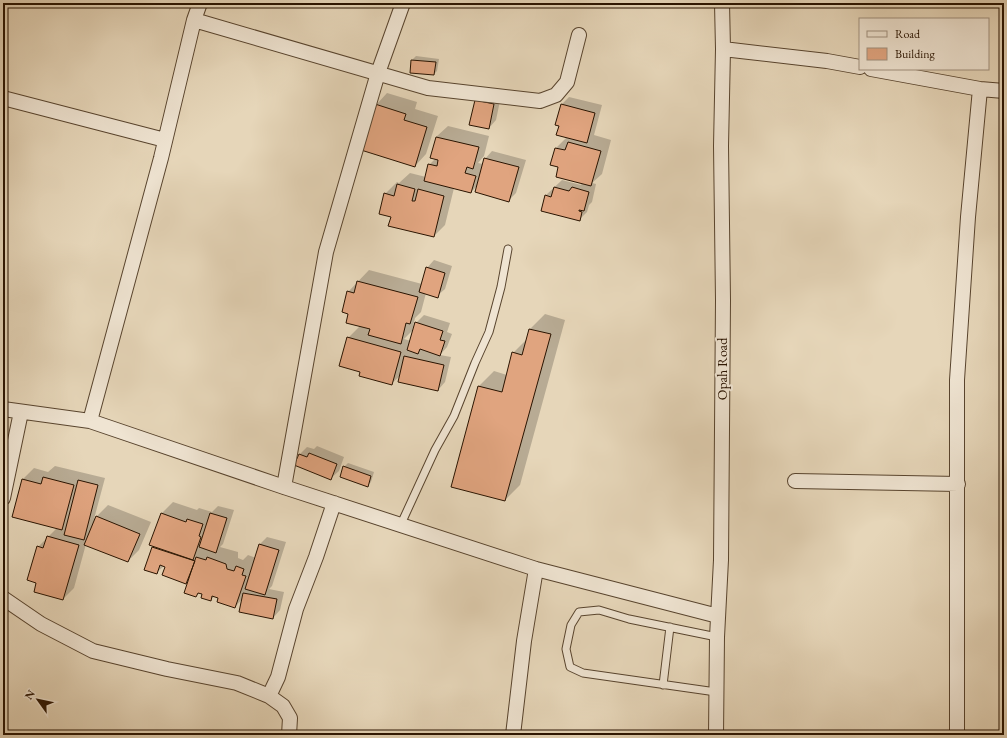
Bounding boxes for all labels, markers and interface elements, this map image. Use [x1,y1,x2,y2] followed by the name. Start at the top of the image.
[859,18,989,70] legend
[895,26,921,42] text: Road
[895,46,936,62] text: Building
[713,337,731,400] street label: Opah Road
[18,680,58,720] north arrow
[21,687,38,702] text: N

